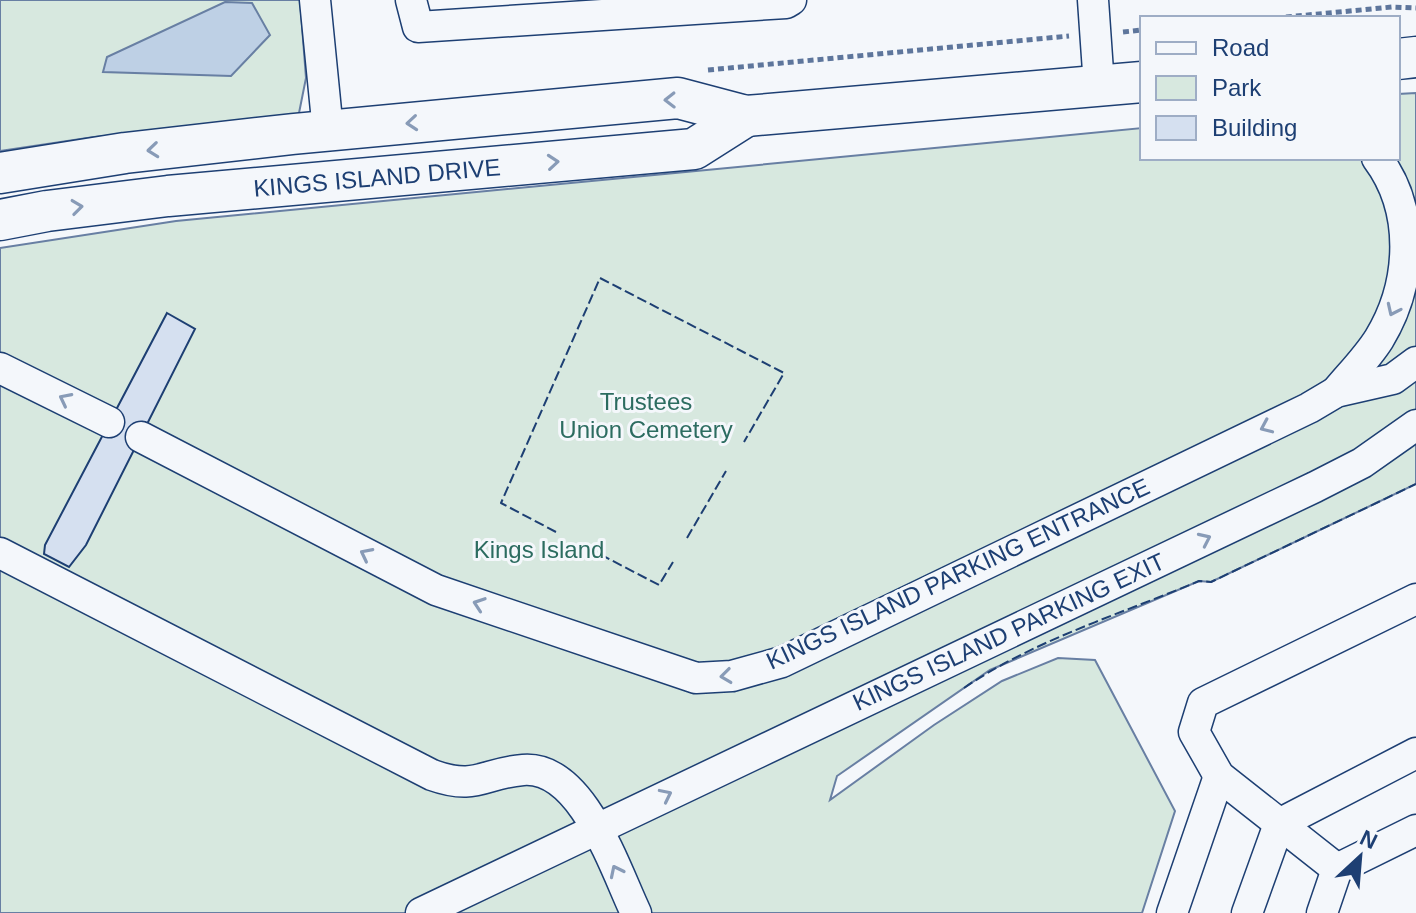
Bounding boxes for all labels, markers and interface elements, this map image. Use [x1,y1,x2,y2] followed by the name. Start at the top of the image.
[1140,16,1400,160] legend
[1212,34,1269,61] text: Road
[1212,74,1262,101] text: Park
[664,91,676,109] one-way arrow
[405,114,418,131] one-way arrow
[1212,114,1297,141] text: Building
[146,141,159,158] one-way arrow
[252,153,502,202] street label: KINGS ISLAND DRIVE
[547,154,560,171] one-way arrow
[71,199,84,216] one-way arrow
[1387,302,1403,316] one-way arrow
[559,388,733,443] park label: Trustees Union Cemetery
[59,394,74,409] one-way arrow
[1260,418,1275,434] one-way arrow
[762,473,1154,674] street label: KINGS ISLAND PARKING ENTRANCE
[1196,533,1211,549] one-way arrow
[474,536,604,563] park label: Kings Island
[849,547,1169,716] street label: KINGS ISLAND PARKING EXIT
[360,549,375,564] one-way arrow
[472,598,486,614] one-way arrow
[719,667,732,684] one-way arrow
[658,789,673,805] one-way arrow
[1320,817,1400,897] north arrow
[1356,825,1381,854] text: N
[610,864,626,879] one-way arrow

